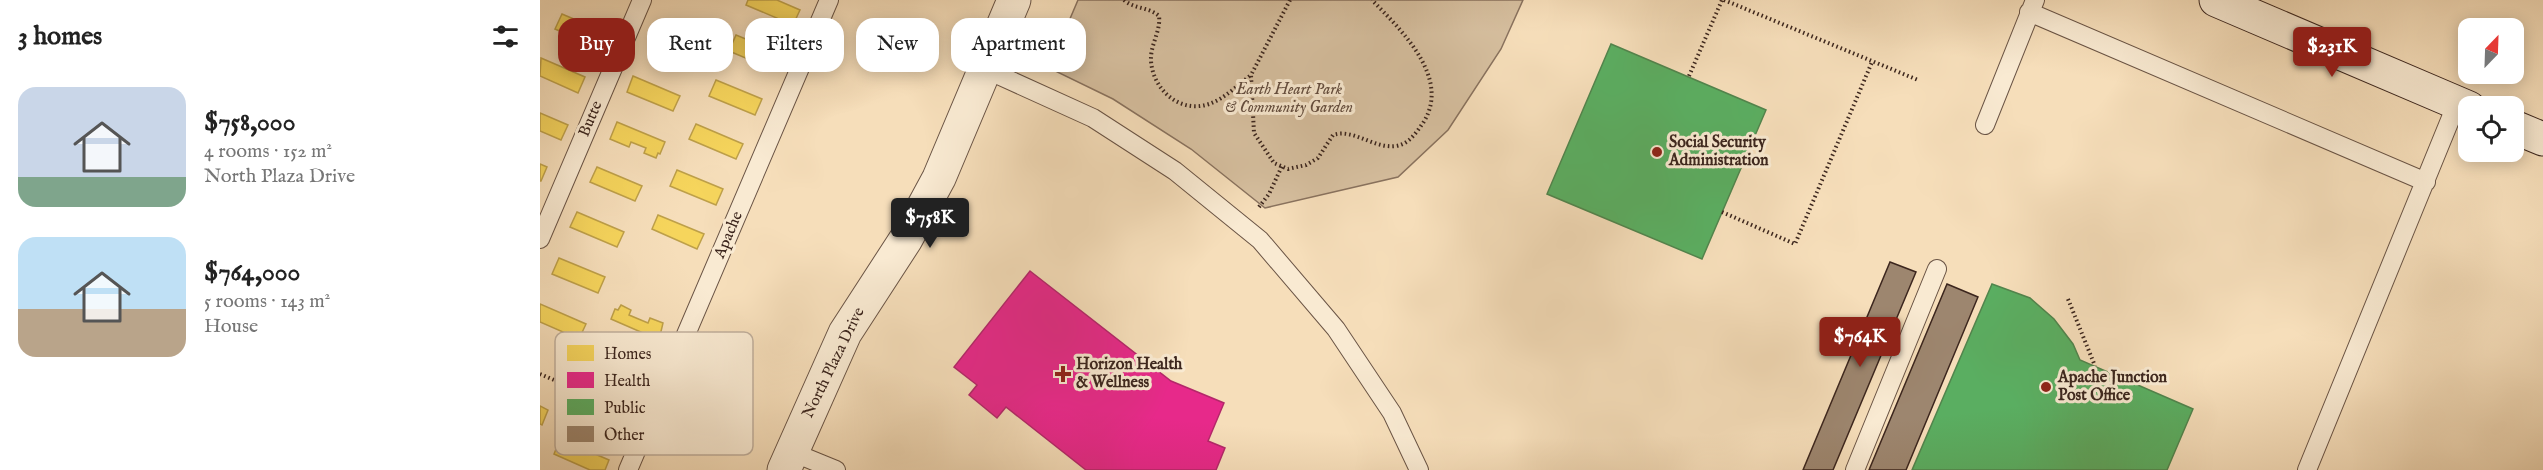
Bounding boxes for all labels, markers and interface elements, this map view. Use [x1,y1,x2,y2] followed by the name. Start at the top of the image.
[558,18,635,72] chip: Buy
[647,18,733,72] chip: Rent
[745,18,844,72] chip: Filters
[856,18,939,72] chip: New
[951,18,1086,72] chip: Apartment
[2458,18,2524,84] north arrow
[2458,18,2524,162] map controls
[18,20,102,53] text: 3 homes
[489,20,522,53] icon: filters
[2290,27,2374,78] pin: $231K
[2307,34,2357,59] text: $231K
[1225,80,1353,118] park label: Earth Heart Park & Community Garden
[2458,96,2524,162] button: locate
[575,98,607,140] street label: Butte
[204,106,295,139] text: $758,000
[66,111,138,183] icon: home
[1668,133,1769,171] place label: Social Security Administration
[204,139,332,164] text: 4 rooms · 152 m²
[1650,145,1664,159] marker: Social Security Administration
[204,164,355,189] text: North Plaza Drive
[888,198,972,249] pin: $758K
[905,205,955,230] text: $758K
[710,209,748,262] street label: Apache
[204,256,300,289] text: $764,000
[66,261,138,333] icon: home
[204,289,330,314] text: 5 rooms · 143 m²
[798,304,870,422] street label: North Plaza Drive
[204,314,258,339] text: House
[1818,317,1902,368] pin: $764K
[1833,324,1887,349] text: $764K
[555,332,753,455] legend
[604,345,652,365] text: Homes
[1076,355,1183,393] place label: Horizon Health & Wellness
[1054,365,1072,383] marker: Horizon Health & Wellness
[2057,368,2168,406] place label: Apache Junction Post Office
[604,372,651,392] text: Health
[2039,380,2053,394] marker: Apache Junction Post Office
[604,399,646,419] text: Public
[604,426,645,446] text: Other

